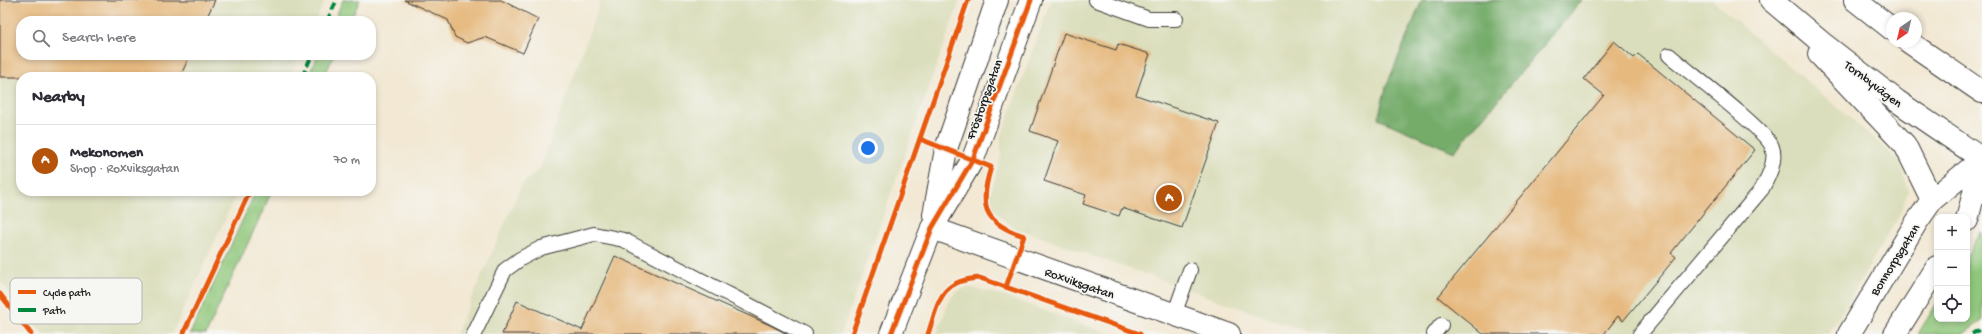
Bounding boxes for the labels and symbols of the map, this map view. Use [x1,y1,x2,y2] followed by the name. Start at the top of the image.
[1886,12,1922,48] north arrow
[964,57,1007,143] street label: Fröstorpsgatan
[1840,58,1905,112] street label: Tornbyvägen
[858,138,878,158] your location
[1156,183,1182,213] pin: A
[1868,221,1925,300] street label: Bonnorpsgatan
[1042,265,1117,304] street label: Roxviksgatan
[10,278,142,324] legend
[43,288,91,300] text: Cycle path
[42,306,66,318] text: Path

